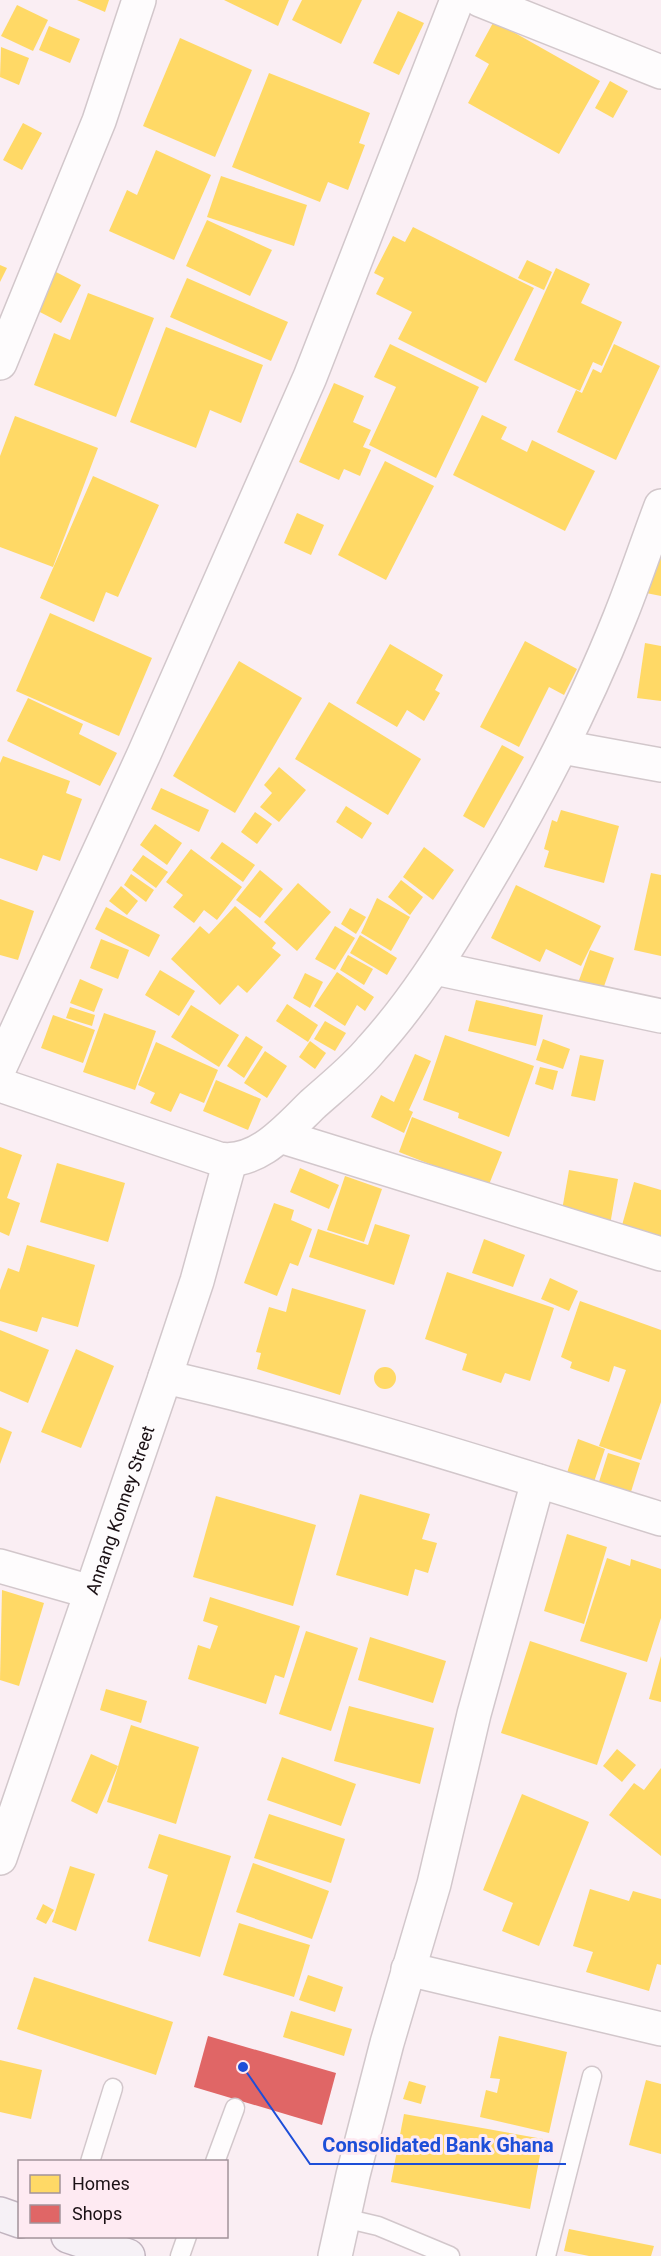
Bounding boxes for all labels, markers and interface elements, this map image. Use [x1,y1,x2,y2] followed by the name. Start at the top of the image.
[81,1423,158,1597] street label: Annang Konney Street
[310,2126,566,2164] callout: Consolidated Bank Ghana
[322,2133,554,2157] text: Consolidated Bank Ghana
[18,2160,228,2238] legend
[72,2173,130,2194] text: Homes
[72,2203,122,2224] text: Shops

